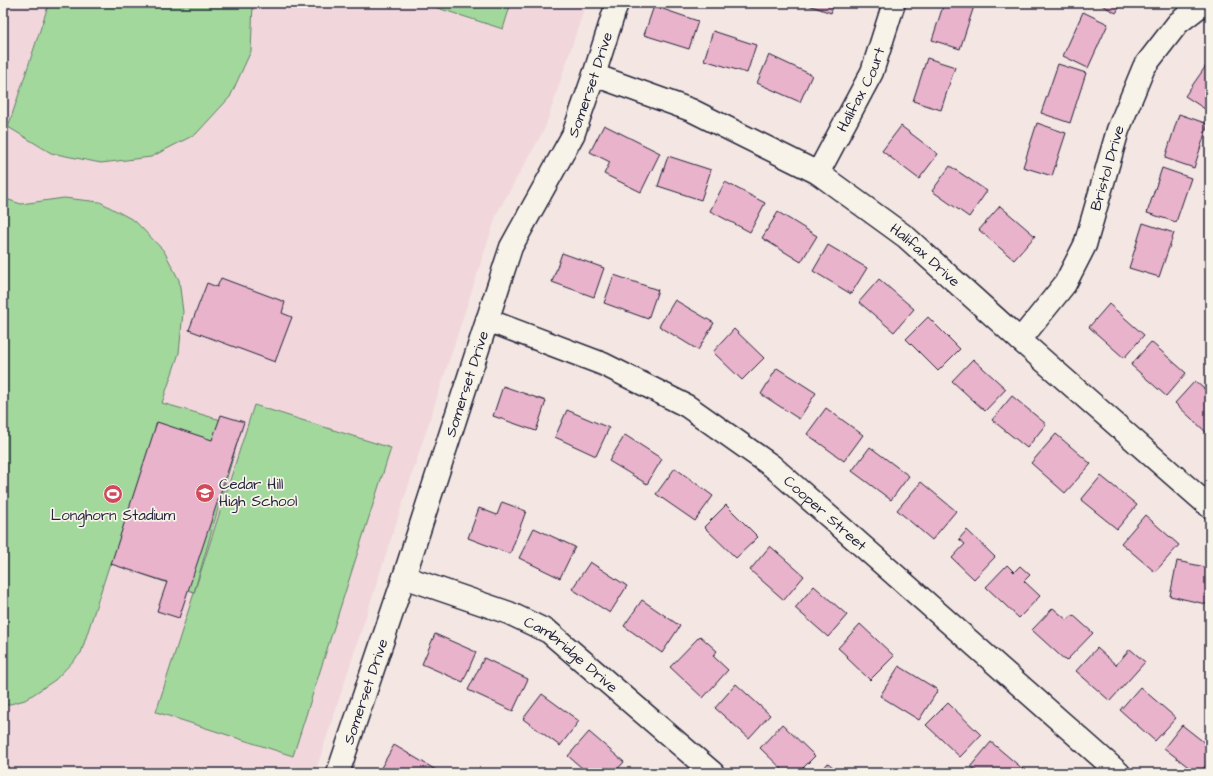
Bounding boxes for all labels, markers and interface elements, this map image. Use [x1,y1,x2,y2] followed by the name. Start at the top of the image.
[563,29,618,140] street label: Somerset Drive
[832,45,890,136] street label: Halifax Court
[1085,122,1130,213] street label: Bristol Drive
[886,219,965,292] street label: Halifax Drive
[440,328,494,439] street label: Somerset Drive
[779,471,871,556] street label: Cooper Street
[219,474,297,513] place label: Cedar Hill High School
[194,482,216,504] school or university icon: Cedar Hill High School
[102,483,124,505] sports icon: Longhorn Stadium
[51,505,175,527] place label: Longhorn Stadium
[520,612,622,698] street label: Cambridge Drive
[338,636,393,747] street label: Somerset Drive

